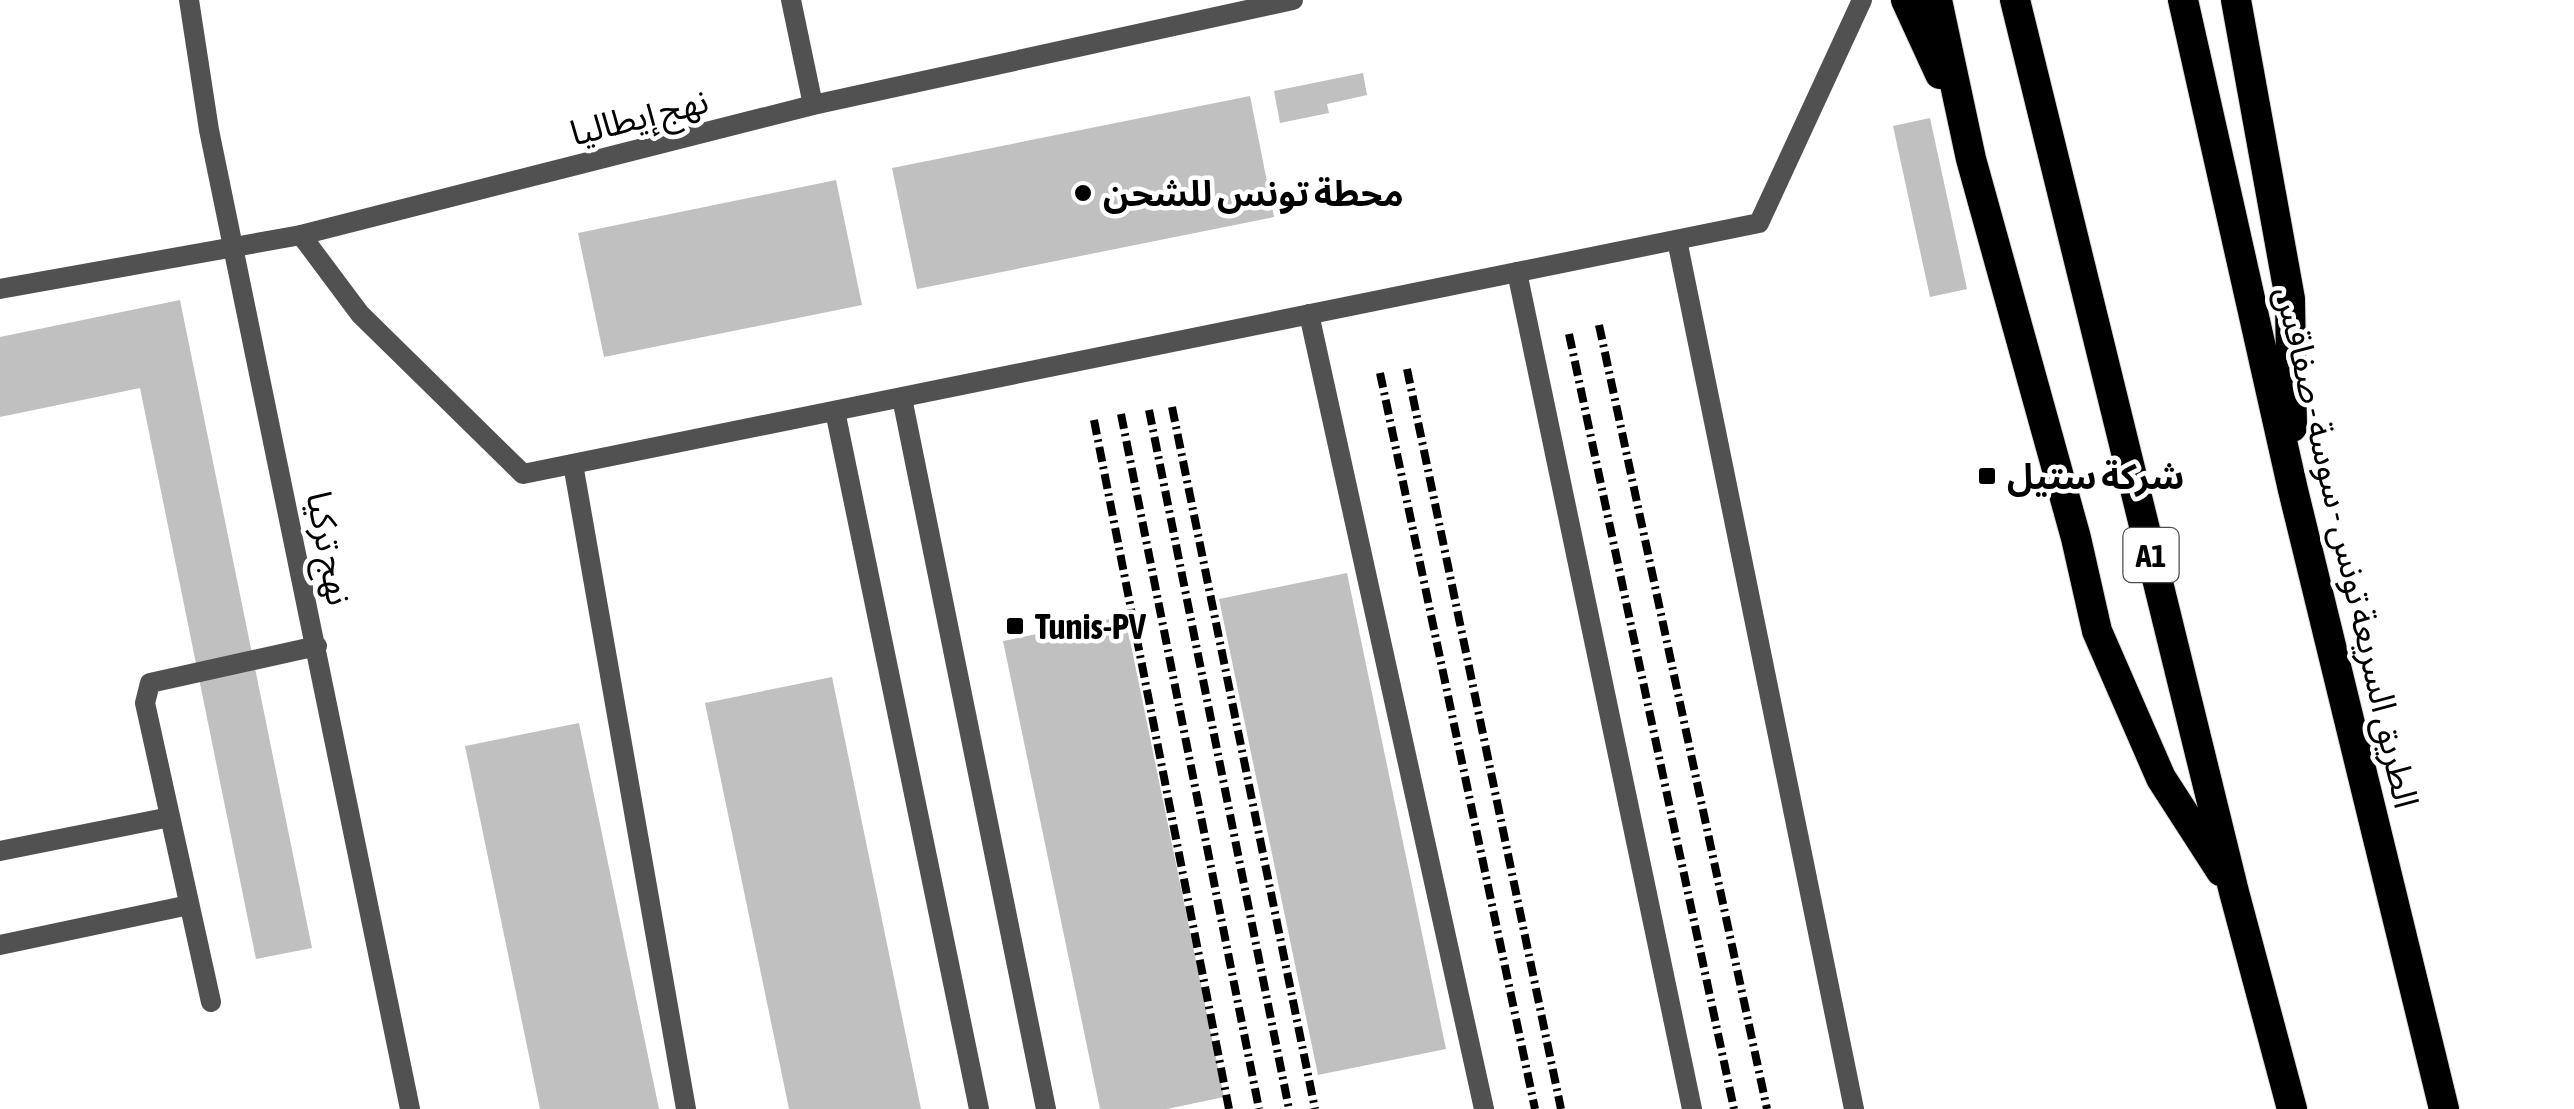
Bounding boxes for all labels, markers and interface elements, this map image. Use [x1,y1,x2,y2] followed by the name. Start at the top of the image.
[566,80,714,159] street label: نهج إيطاليا
[1103,173,1404,214] place label: محطة تونس للشحن
[1072,182,1094,204] marker: محطة تونس للشحن
[2266,282,2428,812] street label: الطريق السريعة تونس - سوسة - صفاقس
[2007,456,2184,497] place label: شركة ستيل
[1976,465,1998,487] marker: شركة ستيل
[292,488,361,610] street label: نهج تركيا
[2124,528,2178,582] road number: A1
[1035,606,1147,646] place label: Tunis-PV
[1004,615,1026,637] marker: Tunis-PV

